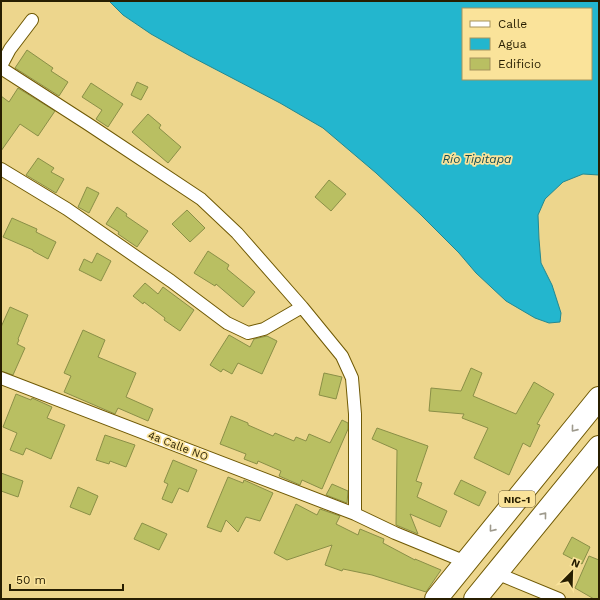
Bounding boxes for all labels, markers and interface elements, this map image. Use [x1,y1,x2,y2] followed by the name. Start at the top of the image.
[462,8,592,80] legend
[498,17,527,31] text: Calle
[498,37,527,51] text: Agua
[498,57,541,71] text: Edificio
[442,152,512,166] water label: Río Tipitapa
[572,424,579,431] one-way arrow
[146,429,210,463] street label: 4a Calle NO
[499,491,535,507] road number: NIC-1
[540,512,547,519] one-way arrow
[490,525,497,532] one-way arrow
[552,552,592,592] north arrow
[569,556,582,571] text: N
[10,566,123,592] scale bar
[16,573,46,587] text: 50 m

